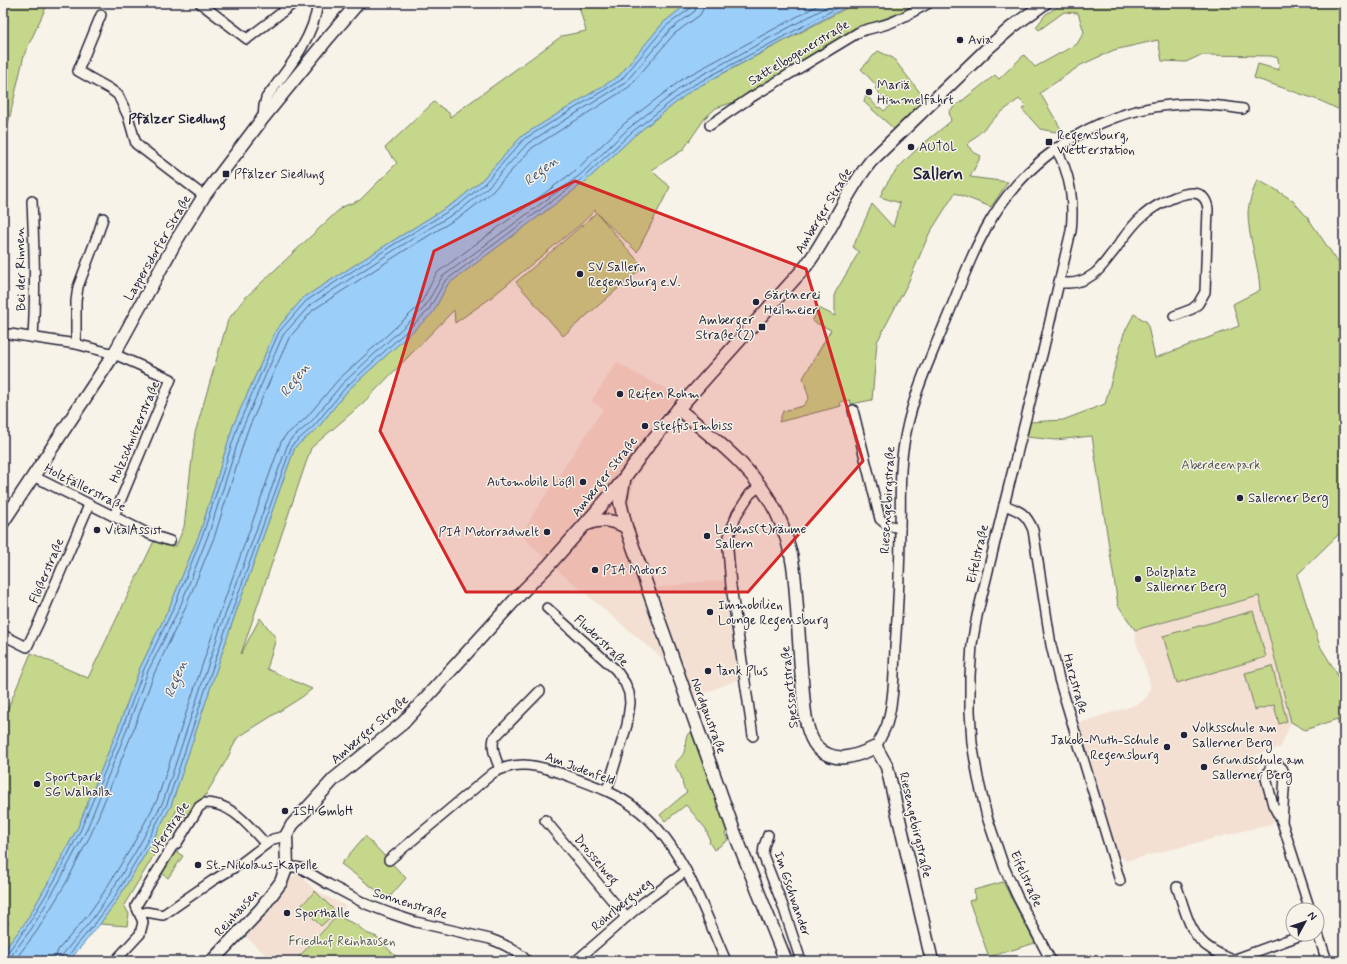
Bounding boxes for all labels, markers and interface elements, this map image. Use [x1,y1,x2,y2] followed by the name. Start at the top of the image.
[745,16,853,91] street label: Sattelbogenerstraße
[968,32,993,49] place label: Avia
[955,35,965,45] marker: Avia
[877,77,954,109] place label: Mariä Himmelfahrt
[864,87,874,97] marker: Mariä Himmelfahrt
[128,110,226,131] district label: Pfälzer Siedlung
[1057,127,1135,159] place label: Regensburg, Wetterstation
[1044,137,1054,147] marker: Regensburg, Wetterstation
[919,139,957,156] place label: AUTOL
[906,142,916,152] marker: AUTOL
[520,152,563,192] water label: Regen
[913,163,963,185] district label: Sallern
[792,165,858,258] street label: Amberger Straße
[234,166,325,185] place label: Pfälzer Siedlung
[221,169,231,179] marker: Pfälzer Siedlung
[121,192,195,304] street label: Lappersdorfer Straße
[12,227,30,311] street label: Bei der Rinnen
[588,259,681,293] place label: SV Sallern Regensburg e.V.
[575,269,585,279] marker: SV Sallern Regensburg e.V.
[764,287,820,319] place label: Gärtnerei Heilmeier
[751,297,761,307] marker: Gärtnerei Heilmeier
[696,312,755,344] place label: Amberger Straße (2)
[757,322,767,332] marker: Amberger Straße (2)
[276,359,316,402] water label: Regen
[106,378,164,486] street label: Holzschnitzerstraße
[628,386,700,403] place label: Reifen Rohm
[615,389,625,399] marker: Reifen Rohm
[653,418,733,435] place label: Steffis Imbiss
[640,421,650,431] marker: Steffis Imbiss
[568,433,643,522] street label: Amberger Straße
[877,446,899,554] street label: Riesengebirgstraße
[1181,457,1261,474] park label: Aberdeenpark
[41,460,129,516] street label: Holzfällerstraße
[487,474,575,491] place label: Automobile Lößl
[578,477,588,487] marker: Automobile Lößl
[1248,490,1329,508] place label: Sallerner Berg
[1235,493,1245,503] marker: Sallerner Berg
[715,521,807,553] place label: Lebens(t)räume Sallern
[105,522,162,539] place label: VitalAssist
[963,523,993,585] street label: Eifelstraße
[439,524,539,541] place label: PIA Motorradwelt
[92,525,102,535] marker: VitalAssist
[542,527,552,537] marker: PIA Motorradwelt
[702,531,712,541] marker: Lebens(t)räume Sallern
[26,536,68,606] street label: Flößerstraße
[603,562,667,579] place label: PIA Motors
[1146,564,1227,597] place label: Bolzplatz Sallerner Berg
[590,565,600,575] marker: PIA Motors
[1133,574,1143,584] marker: Bolzplatz Sallerner Berg
[718,597,828,631] place label: Immobilien Lounge Regensburg
[705,607,715,617] marker: Immobilien Lounge Regensburg
[570,611,632,671] street label: Fluderstraße
[777,645,803,729] street label: Spessartstraße
[1059,652,1091,716] street label: Harzstraße
[160,658,193,701] water label: Regen
[716,663,768,680] place label: Tank Plus
[703,666,713,676] marker: Tank Plus
[686,676,730,756] street label: Nordgaustraße
[328,692,414,770] street label: Amberger Straße
[1192,720,1277,753] place label: Volksschule am Sallerner Berg
[1179,730,1189,740] marker: Volksschule am Sallerner Berg
[1050,732,1159,766] place label: Jakob-Muth-Schule Regensburg
[1162,742,1172,752] marker: Jakob-Muth-Schule Regensburg
[543,748,617,790] street label: Am Judenfeld
[1212,752,1304,785] place label: Grundschule am Sallerner Berg
[1199,762,1209,772] marker: Grundschule am Sallerner Berg
[45,769,112,801] place label: Sportpark SG Walhalla
[895,771,935,879] street label: Riesengebirgstraße
[32,779,42,789] marker: Sportpark SG Walhalla
[146,798,194,858] street label: Uferstraße
[293,803,354,820] place label: ISH GmbH
[280,806,290,816] marker: ISH GmbH
[568,831,622,890] street label: Drosselweg
[1006,848,1046,910] street label: Eifelstraße
[770,849,815,939] street label: Im Gschwander
[206,857,318,874] place label: St.-Nikolaus-Kapelle
[193,860,203,870] marker: St.-Nikolaus-Kapelle
[588,875,657,937] street label: Röhrlbergweg
[211,885,263,941] street label: Reinhausen
[371,885,449,923] street label: Sonnenstraße
[1285,902,1325,942] north arrow
[295,905,350,922] place label: Sporthalle
[282,908,292,918] marker: Sporthalle
[1304,909,1320,924] text: N
[288,933,396,950] park label: Friedhof Reinhausen

